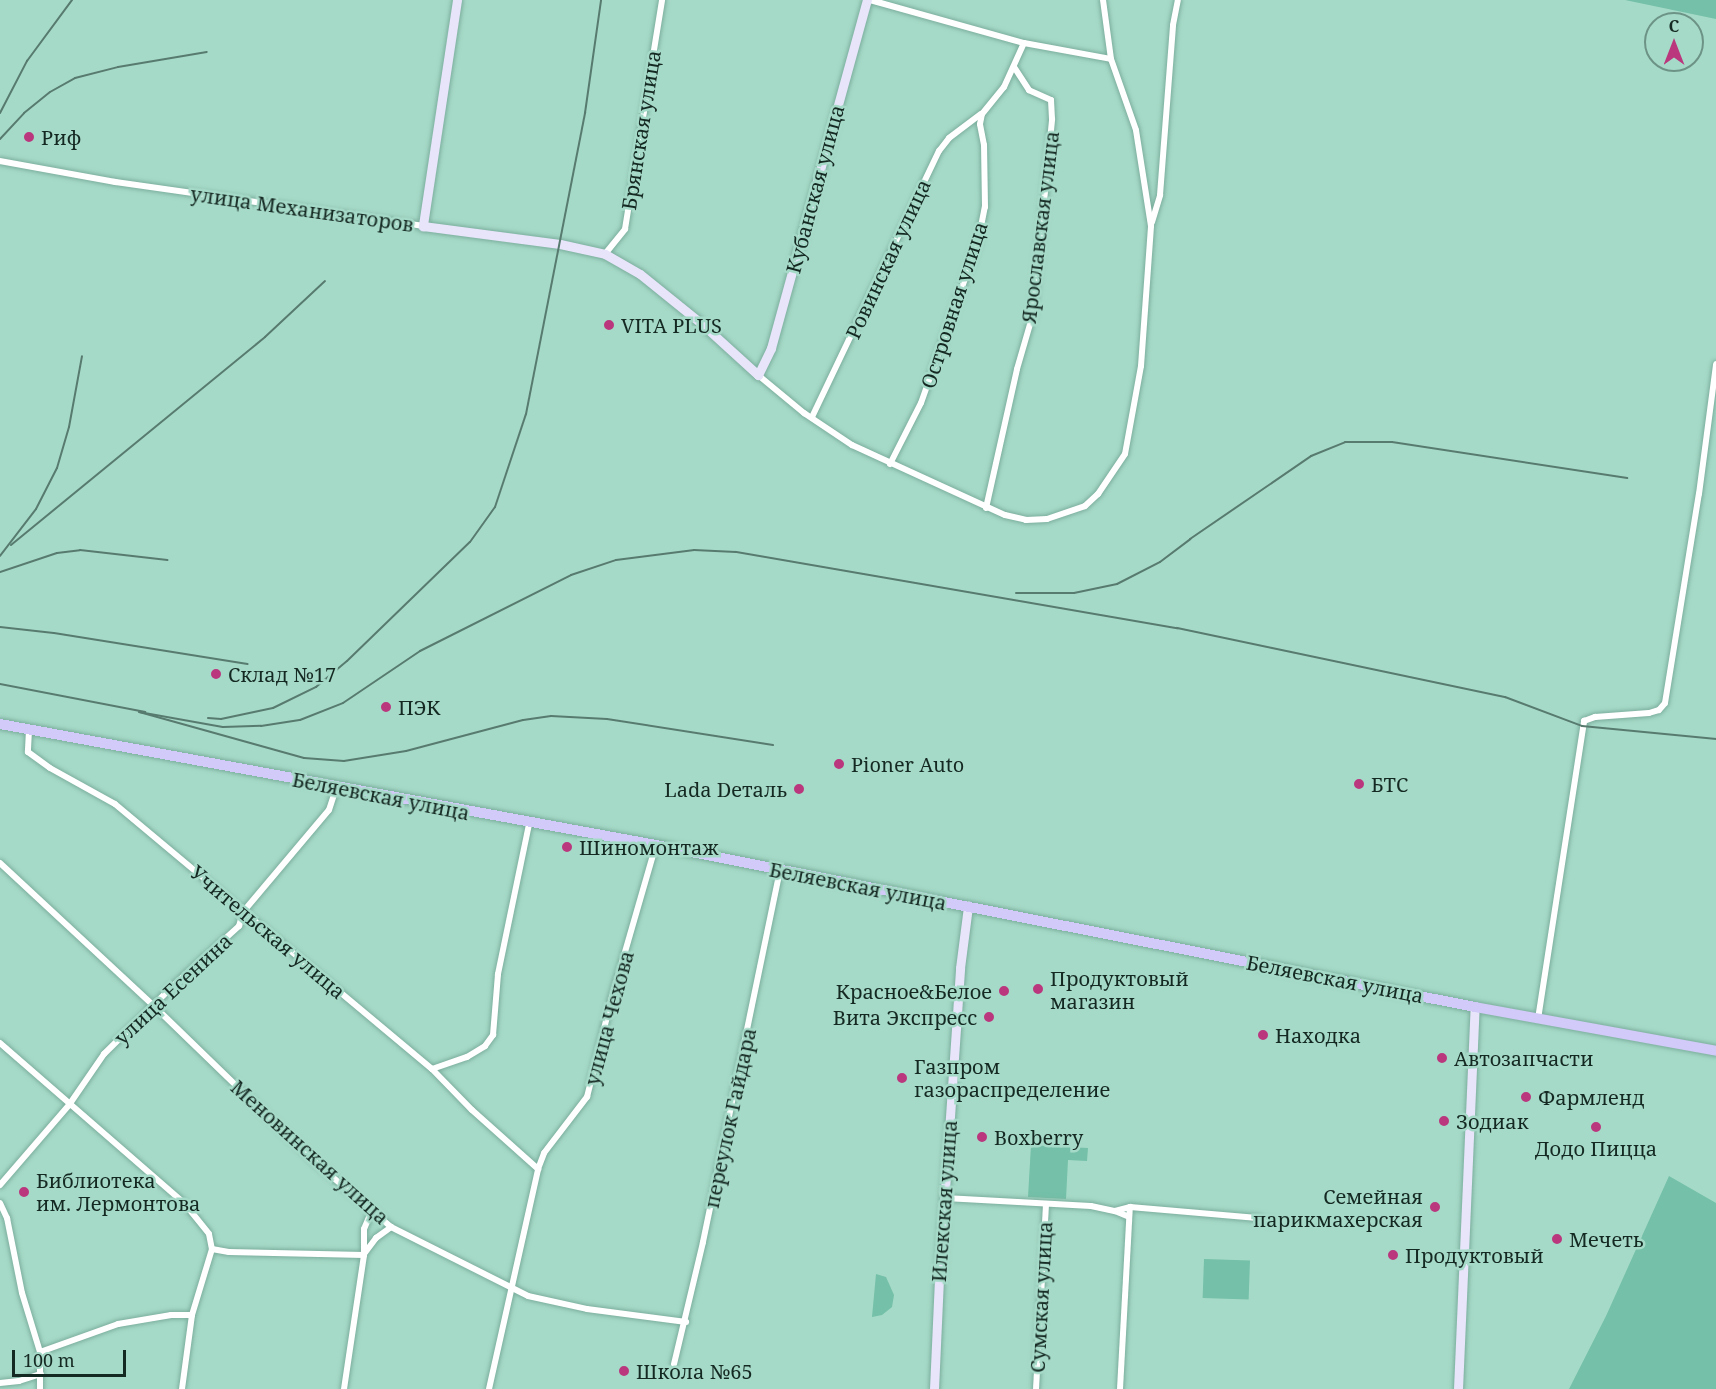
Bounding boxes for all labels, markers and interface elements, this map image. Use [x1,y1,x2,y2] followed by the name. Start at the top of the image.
[1644,12,1704,72] north arrow
[1669,15,1679,37] text: С
[617,48,665,212] street label: Брянская улица
[781,102,849,276] street label: Кубанская улица
[41,125,81,149] place label: Риф
[22,130,36,144] marker: Риф
[1016,130,1064,324] street label: Ярославская улица
[841,175,935,343] street label: Ровинская улица
[189,181,415,237] street label: улица Механизаторов
[916,219,992,391] street label: Островная улица
[621,313,722,337] place label: VITA PLUS
[602,318,616,332] marker: VITA PLUS
[228,662,336,686] place label: Склад №17
[209,667,223,681] marker: Склад №17
[398,695,440,719] place label: ПЭК
[379,700,393,714] marker: ПЭК
[851,752,964,776] place label: Pioner Auto
[832,757,846,771] marker: Pioner Auto
[290,767,472,825] street label: Беляевская улица
[1371,772,1408,796] place label: БТС
[664,777,787,801] place label: Lada Dеталь
[1352,777,1366,791] marker: БТС
[792,782,806,796] marker: Lada Dеталь
[579,835,718,859] place label: Шиномонтаж
[560,840,574,854] marker: Шиномонтаж
[767,857,949,915] street label: Беляевская улица
[186,860,350,1004] street label: Учительская улица
[109,928,237,1050] street label: улица Есенина
[580,948,638,1088] street label: улица Чехова
[1244,950,1426,1008] street label: Беляевская улица
[1050,966,1189,1013] place label: Продуктовый магазин
[836,979,992,1003] place label: Красное&Белое
[1031,982,1045,996] marker: Продуктовый магазин
[997,984,1011,998] marker: Красное&Белое
[833,1005,977,1029] place label: Вита Экспресс
[982,1010,996,1024] marker: Вита Экспресс
[1275,1023,1361,1047] place label: Находка
[699,1026,761,1210] street label: переулок Гайдара
[1256,1028,1270,1042] marker: Находка
[1454,1046,1593,1070] place label: Автозапчасти
[1435,1051,1449,1065] marker: Автозапчасти
[914,1054,1110,1101] place label: Газпром газораспределение
[895,1071,909,1085] marker: Газпром газораспределение
[226,1075,394,1229] street label: Меновинская улица
[1538,1085,1644,1109] place label: Фармленд
[1519,1090,1533,1104] marker: Фармленд
[1456,1109,1529,1133] place label: Зодиак
[1437,1114,1451,1128] marker: Зодиак
[926,1119,962,1283] street label: Илекская улица
[1589,1120,1603,1134] marker: Додо Пицца
[994,1125,1083,1149] place label: Boxberry
[975,1130,989,1144] marker: Boxberry
[1535,1136,1657,1160] place label: Додо Пицца
[36,1168,200,1215] place label: Библиотека им. Лермонтова
[1253,1184,1423,1231] place label: Семейная парикмахерская
[17,1185,31,1199] marker: Библиотека им. Лермонтова
[1428,1200,1442,1214] marker: Семейная парикмахерская
[1025,1221,1057,1373] street label: Сумская улица
[1569,1227,1643,1251] place label: Мечеть
[1550,1232,1564,1246] marker: Мечеть
[1405,1243,1544,1267] place label: Продуктовый
[1386,1248,1400,1262] marker: Продуктовый
[15,1338,129,1376] scale bar
[23,1348,75,1372] text: 100 m
[636,1359,753,1383] place label: Школа №65
[617,1364,631,1378] marker: Школа №65

